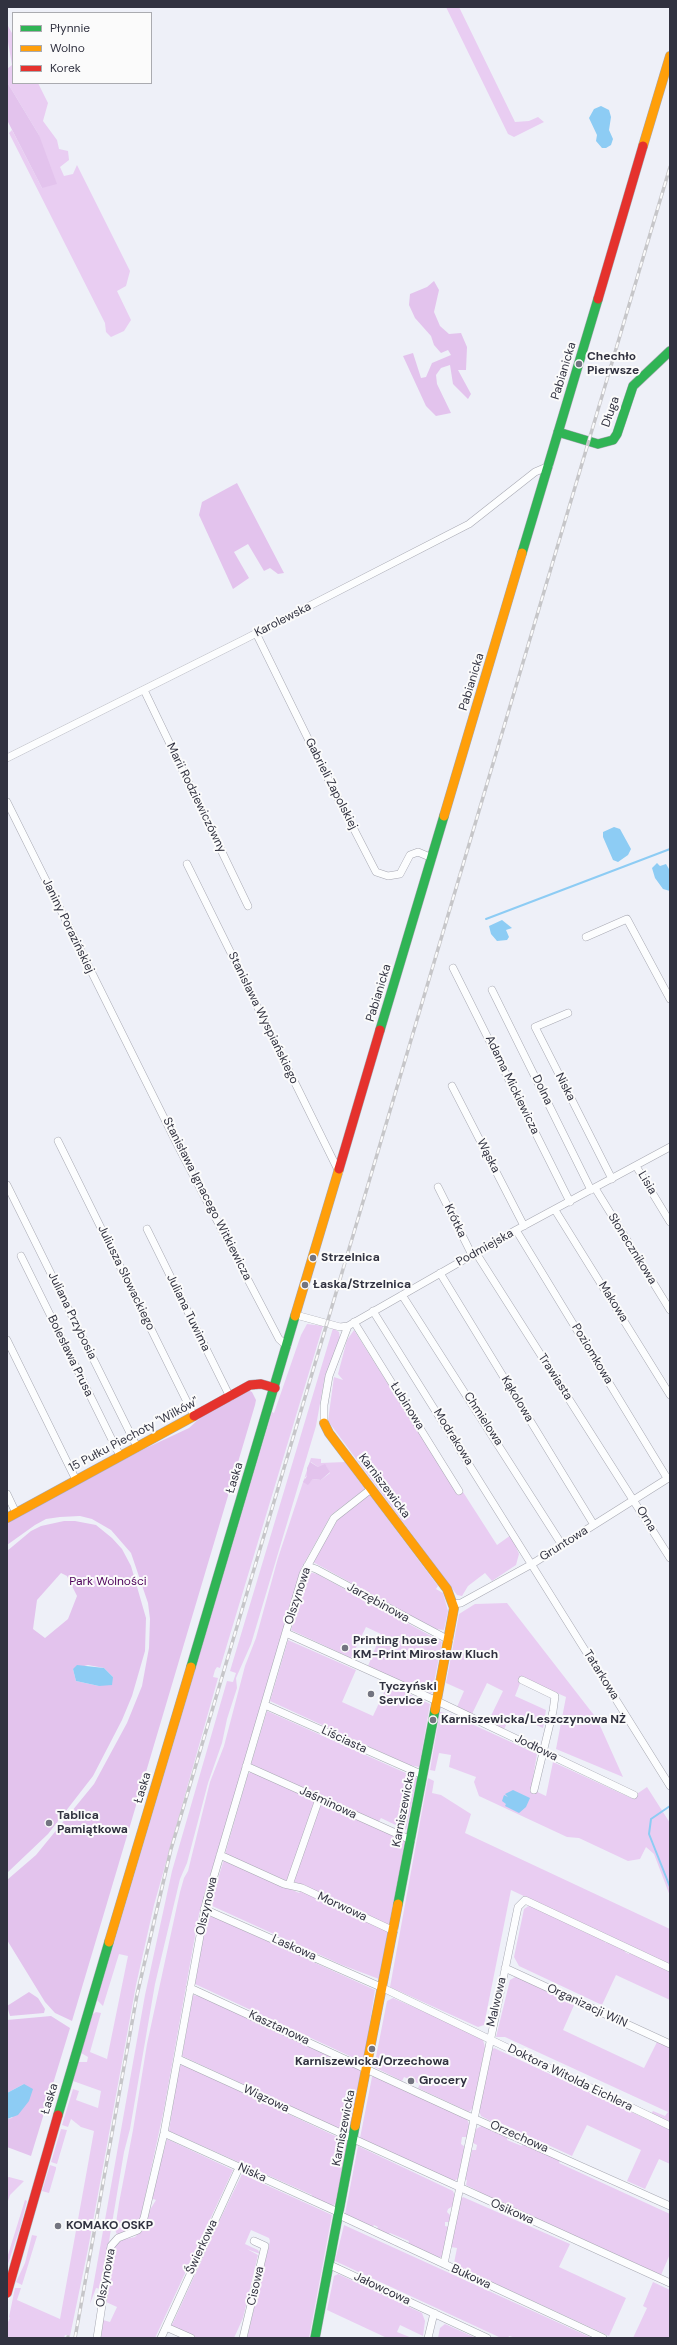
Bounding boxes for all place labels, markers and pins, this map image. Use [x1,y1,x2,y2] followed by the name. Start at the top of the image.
[587,350,639,378] place label: Chechło Pierwsze
[574,359,584,369] marker: Chechło Pierwsze
[321,1251,380,1265] place label: Strzelnica
[308,1253,318,1263] marker: Strzelnica
[313,1278,411,1292] place label: Łaska/Strzelnica
[300,1280,310,1290] marker: Łaska/Strzelnica
[353,1634,498,1662] place label: Printing house KM-Print Mirosław Kluch
[340,1643,350,1653] marker: Printing house KM-Print Mirosław Kluch
[379,1680,437,1708] place label: Tyczyński Service
[366,1689,376,1699] marker: Tyczyński Service
[441,1713,626,1727] place label: Karniszewicka/Leszczynowa NŻ
[428,1715,438,1725] marker: Karniszewicka/Leszczynowa NŻ
[57,1809,128,1837] place label: Tablica Pamiątkowa
[44,1818,54,1828] marker: Tablica Pamiątkowa
[367,2044,377,2054] marker: Karniszewicka/Orzechowa
[295,2055,449,2069] place label: Karniszewicka/Orzechowa
[419,2074,467,2088] place label: Grocery
[406,2076,416,2086] marker: Grocery
[66,2219,153,2233] place label: KOMAKO OSKP
[53,2221,63,2231] marker: KOMAKO OSKP

